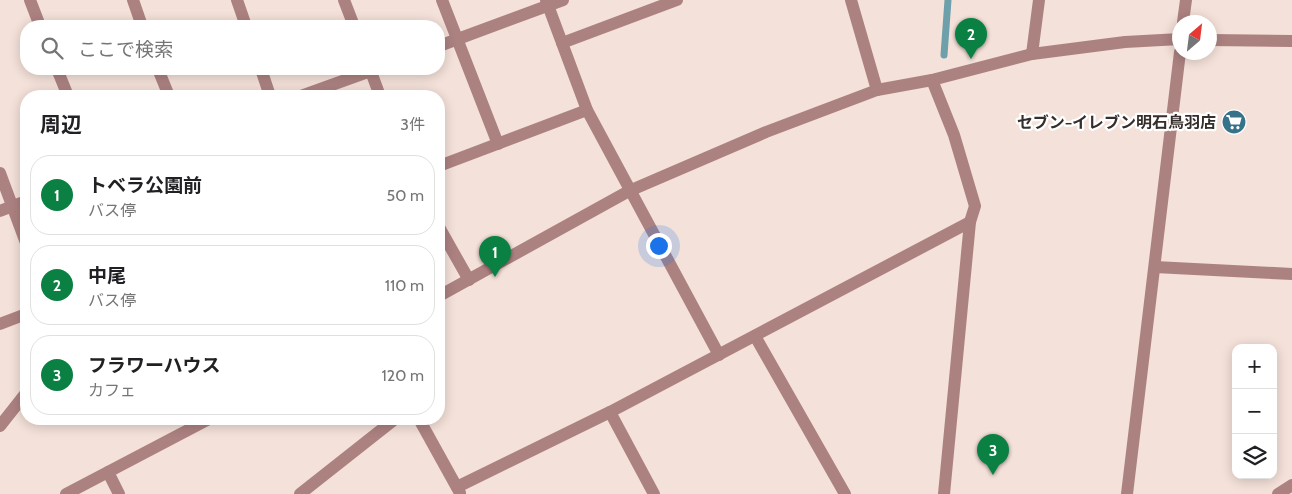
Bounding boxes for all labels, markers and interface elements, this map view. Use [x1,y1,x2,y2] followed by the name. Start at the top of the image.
[1172,15,1217,60] north arrow
[955,18,987,59] pin: 2
[20,20,445,75] search box
[38,34,66,62] icon: search
[78,38,173,61] text: ここで検索
[1221,109,1247,135] supermarket icon: セブン−イレブン明石鳥羽店
[40,112,82,137] text: 周辺
[1017,113,1216,132] place label: セブン−イレブン明石鳥羽店
[400,115,425,134] text: 3件
[88,174,202,197] text: トベラ公園前
[54,186,60,205] text: 1
[387,186,424,205] text: 50 m
[88,201,136,220] text: バス停
[646,233,672,259] your location
[479,236,511,277] pin: 1
[88,264,126,287] text: 中尾
[53,276,61,295] text: 2
[385,276,424,295] text: 110 m
[88,291,136,310] text: バス停
[1232,344,1277,479] map controls
[1232,344,1277,389] button: +
[88,354,221,377] text: フラワーハウス
[53,366,61,385] text: 3
[382,366,424,385] text: 120 m
[88,381,136,400] text: カフェ
[1232,389,1277,434] button: −
[977,434,1009,475] pin: 3
[1232,434,1277,479] button: layers

